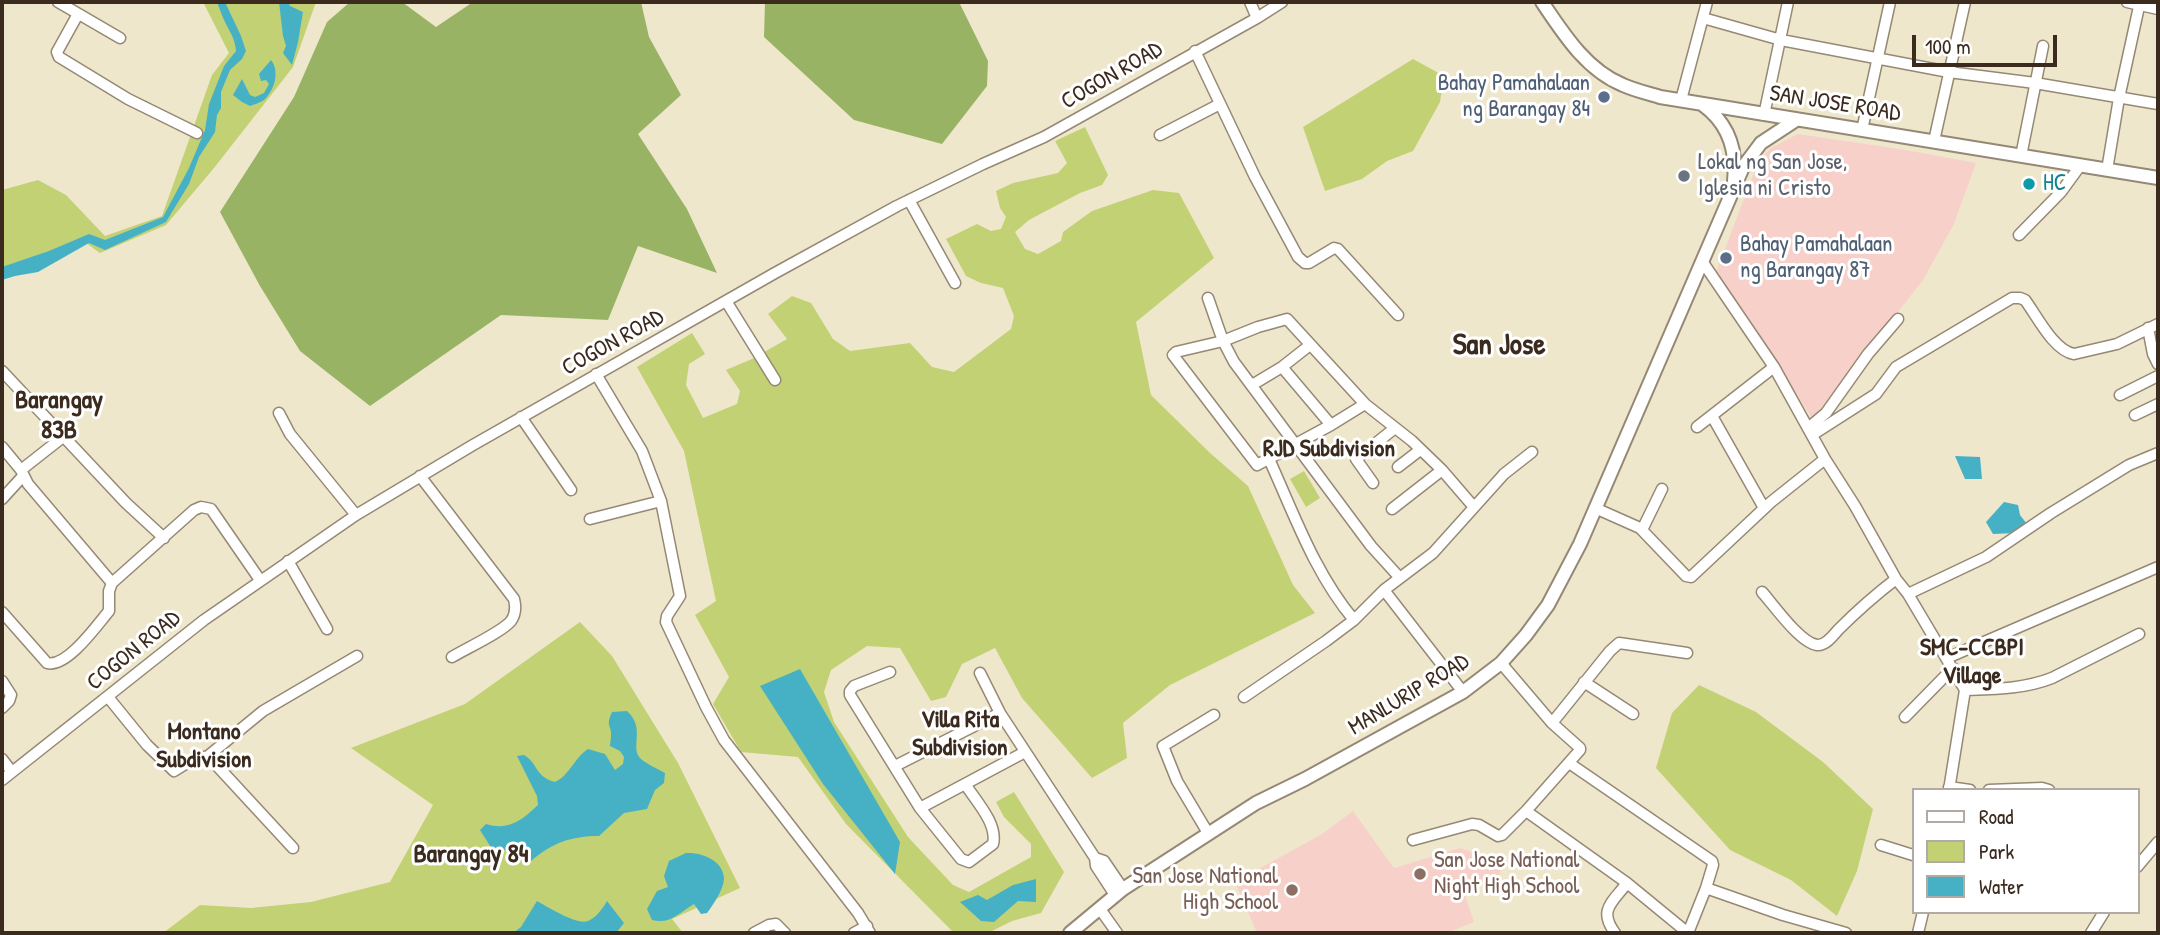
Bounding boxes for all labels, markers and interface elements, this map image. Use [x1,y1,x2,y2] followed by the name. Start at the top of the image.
[1915,21,2060,65] scale bar
[1925,32,1971,61] text: 100 m
[1057,36,1167,116] street label: COGON ROAD
[1438,70,1590,124] place label: Bahay Pamahalaan ng Barangay 84
[1768,80,1902,128] street label: SAN JOSE ROAD
[1596,89,1612,105] marker: Bahay Pamahalaan ng Barangay 84
[1698,149,1847,203] place label: Lokal ng San Jose, Iglesia ni Cristo
[1676,168,1692,184] marker: Lokal ng San Jose, Iglesia ni Cristo
[2043,170,2066,198] place label: HC
[2021,176,2037,192] marker: HC
[1740,231,1892,285] place label: Bahay Pamahalaan ng Barangay 87
[1718,250,1734,266] marker: Bahay Pamahalaan ng Barangay 87
[557,304,669,382] street label: COGON ROAD
[1453,328,1545,364] district label: San Jose
[15,385,103,446] district label: Barangay 83B
[1263,436,1395,464] district label: RJD Subdivision
[82,605,186,697] street label: COGON ROAD
[1920,635,2024,691] district label: SMC-CCBPI Village
[1344,648,1474,742] street label: MANLURIP ROAD
[912,707,1008,763] district label: Villa Rita Subdivision
[156,719,252,775] district label: Montano Subdivision
[1912,788,2139,914] legend
[1979,802,2013,831] text: Road
[1979,837,2014,866] text: Park
[413,839,529,871] district label: Barangay 84
[1434,847,1579,901] place label: San Jose National Night High School
[1133,863,1278,917] place label: San Jose National High School
[1412,866,1428,882] marker: San Jose National Night High School
[1979,872,2024,901] text: Water
[1284,882,1300,898] marker: San Jose National High School

